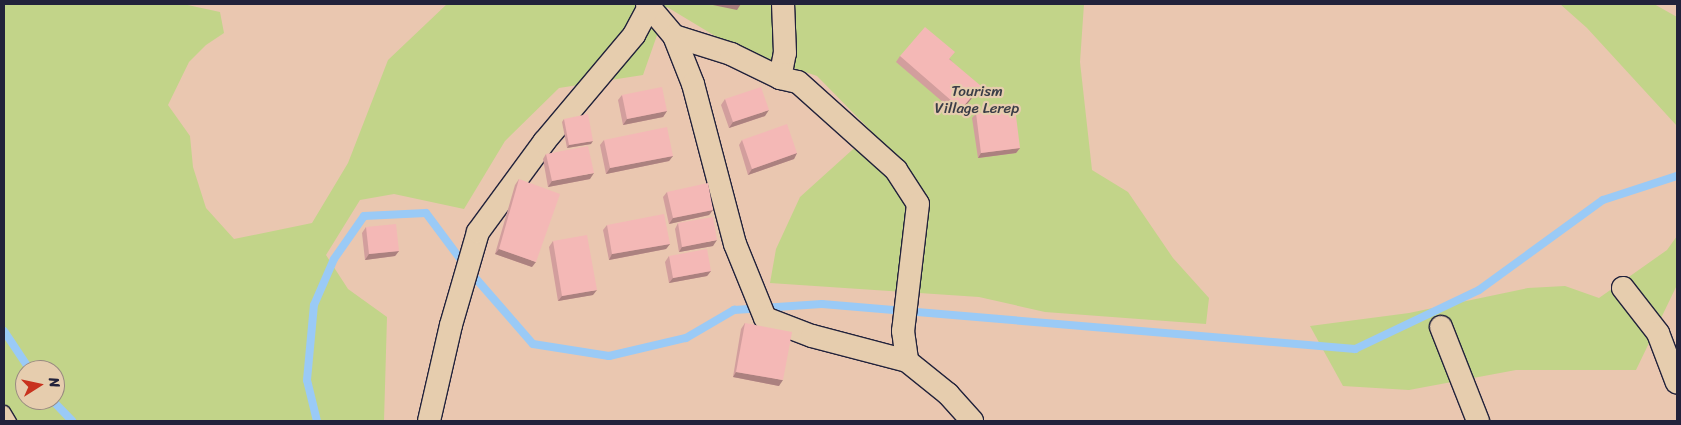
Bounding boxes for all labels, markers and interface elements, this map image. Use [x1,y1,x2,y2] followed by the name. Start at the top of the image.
[935,82,1019,117] park label: Tourism Village Lerep
[15,360,65,410] north arrow
[41,376,67,389] text: N

